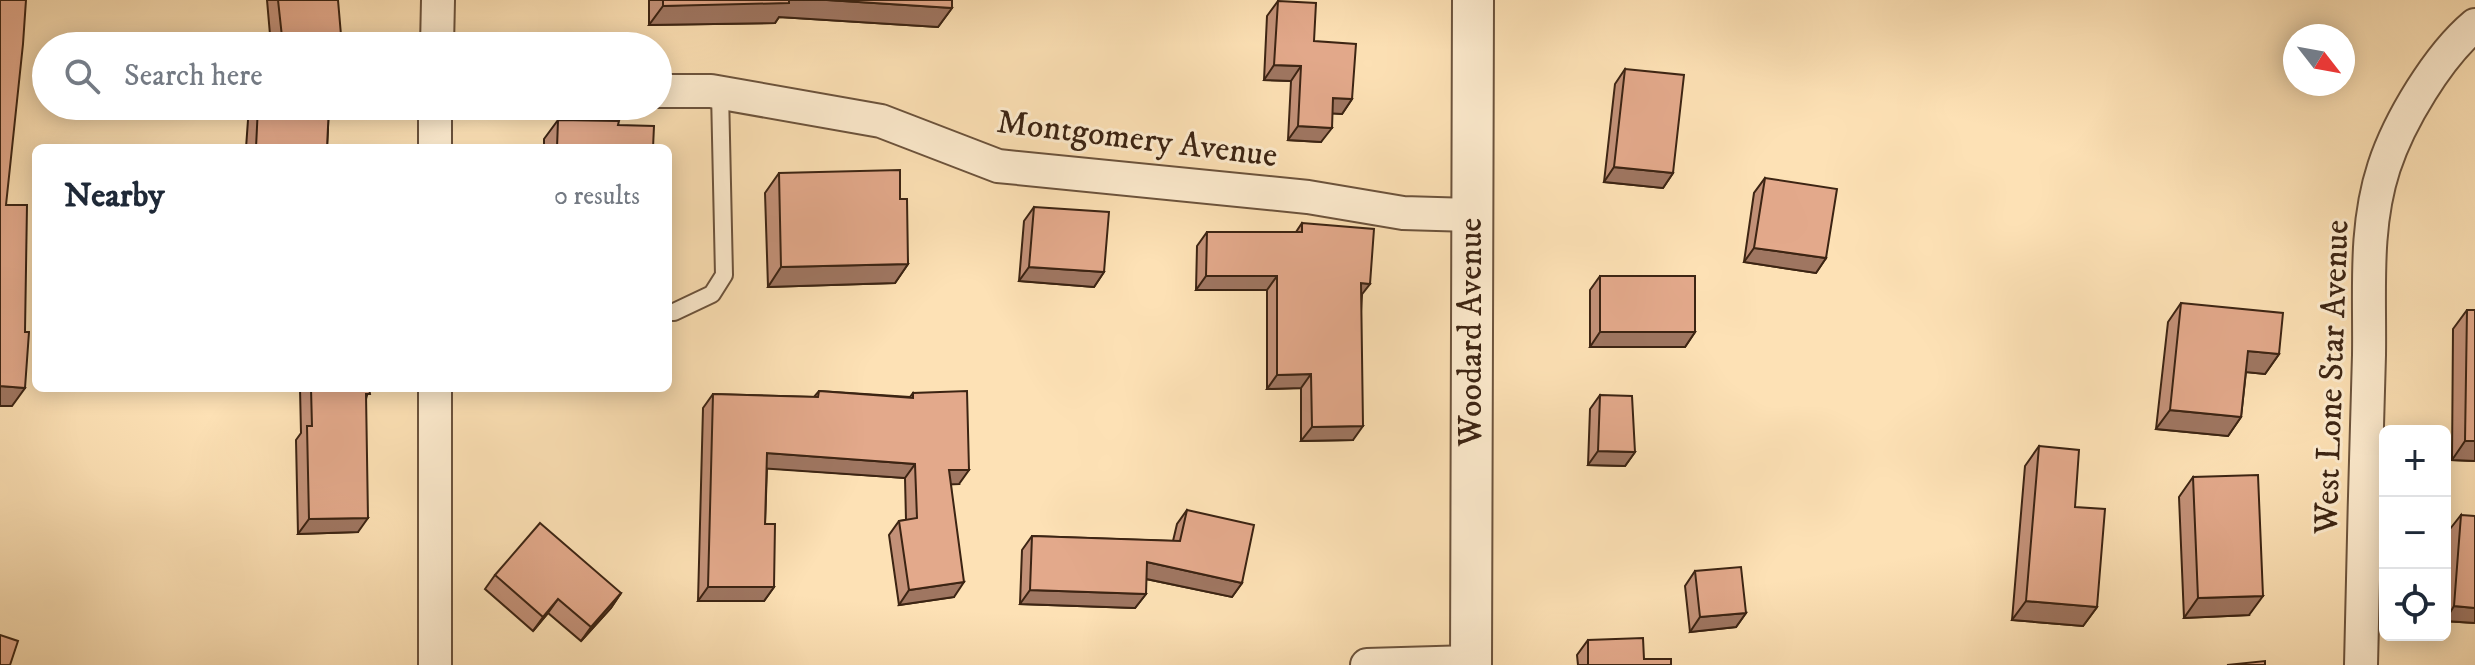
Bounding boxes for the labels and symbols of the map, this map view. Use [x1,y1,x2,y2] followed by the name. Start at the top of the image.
[2283,24,2355,96] north arrow
[994,101,1280,177] street label: Montgomery Avenue
[1450,218,1492,447] street label: Woodard Avenue
[2305,219,2358,536] street label: West Lone Star Avenue

